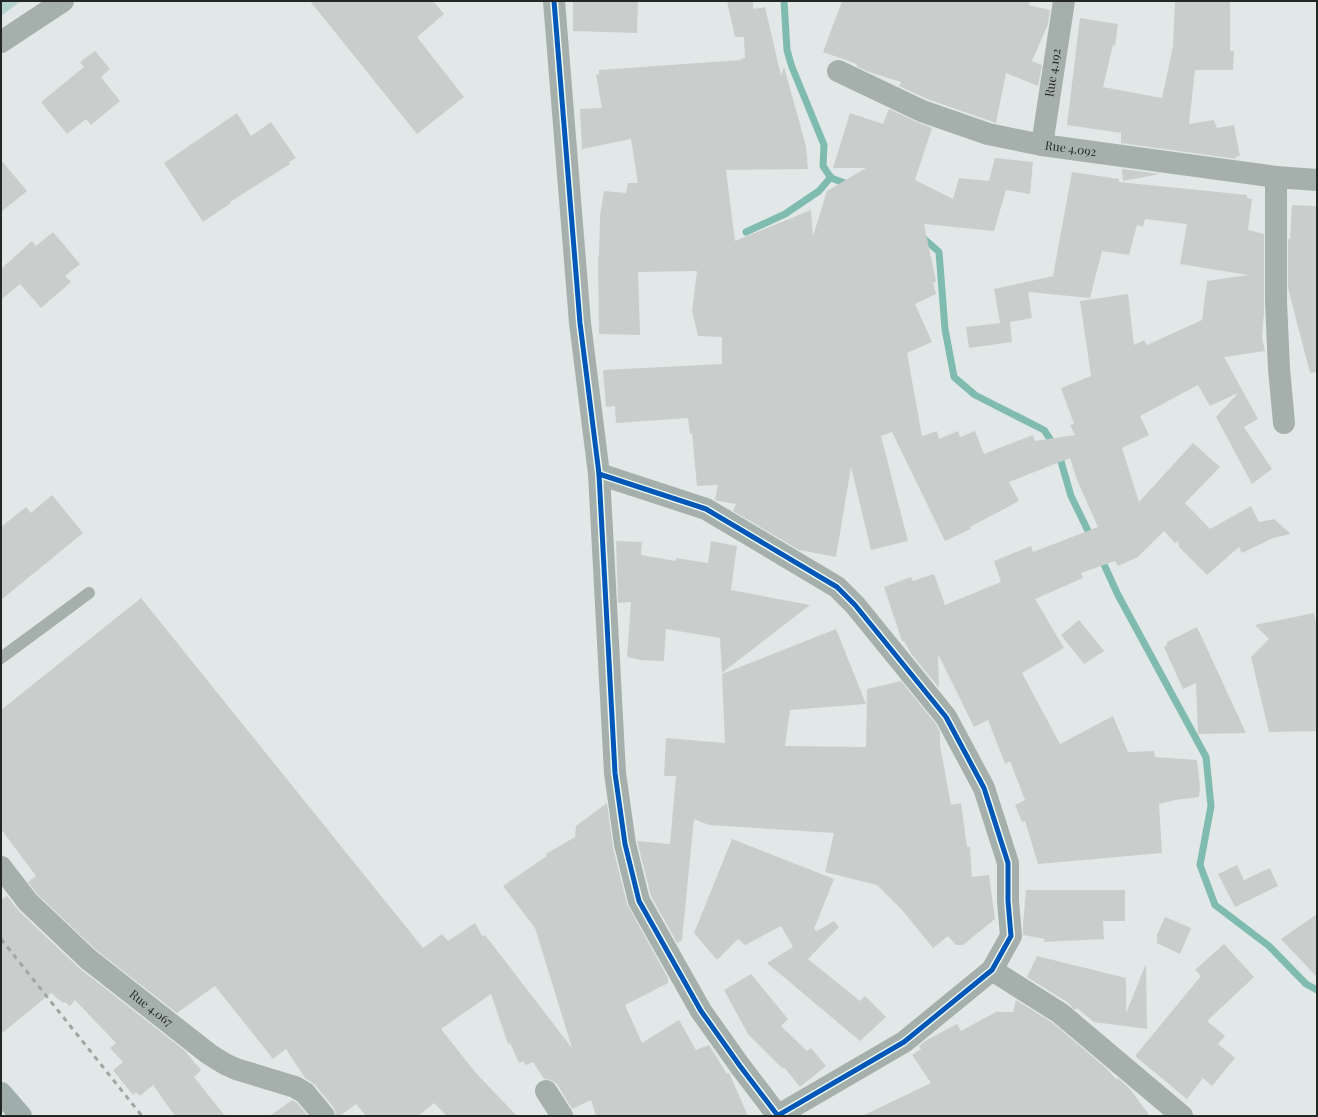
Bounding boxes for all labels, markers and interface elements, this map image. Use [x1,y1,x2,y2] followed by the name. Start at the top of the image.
[1040,47,1064,98] street label: Rue 4.192
[1044,137,1098,159] street label: Rue 4.092
[127,986,177,1030] street label: Rue 4.067

